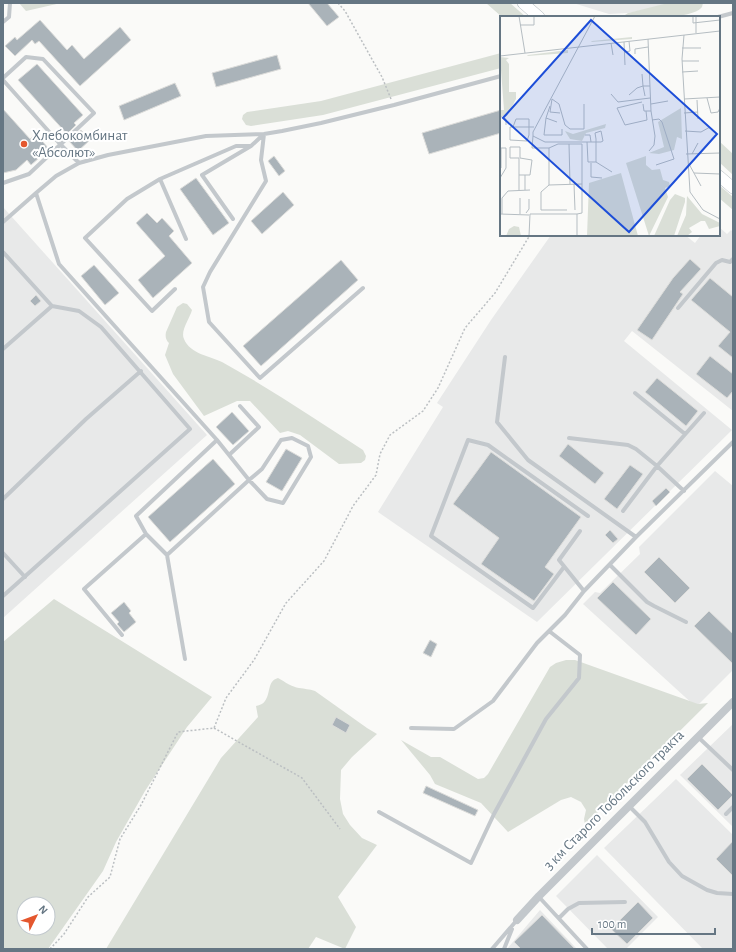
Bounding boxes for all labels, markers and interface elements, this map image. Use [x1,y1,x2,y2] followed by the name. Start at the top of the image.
[500,16,720,236] inset map
[32,128,128,160] place label: Хлебокомбинат «Абсолют»
[19,139,29,149] marker: Хлебокомбинат «Абсолют»
[541,727,687,873] street label: 3 км Старого Тобольского тракта
[16,896,56,936] north arrow
[36,903,50,916] text: N
[592,910,715,936] scale bar
[598,918,626,930] text: 100 m

